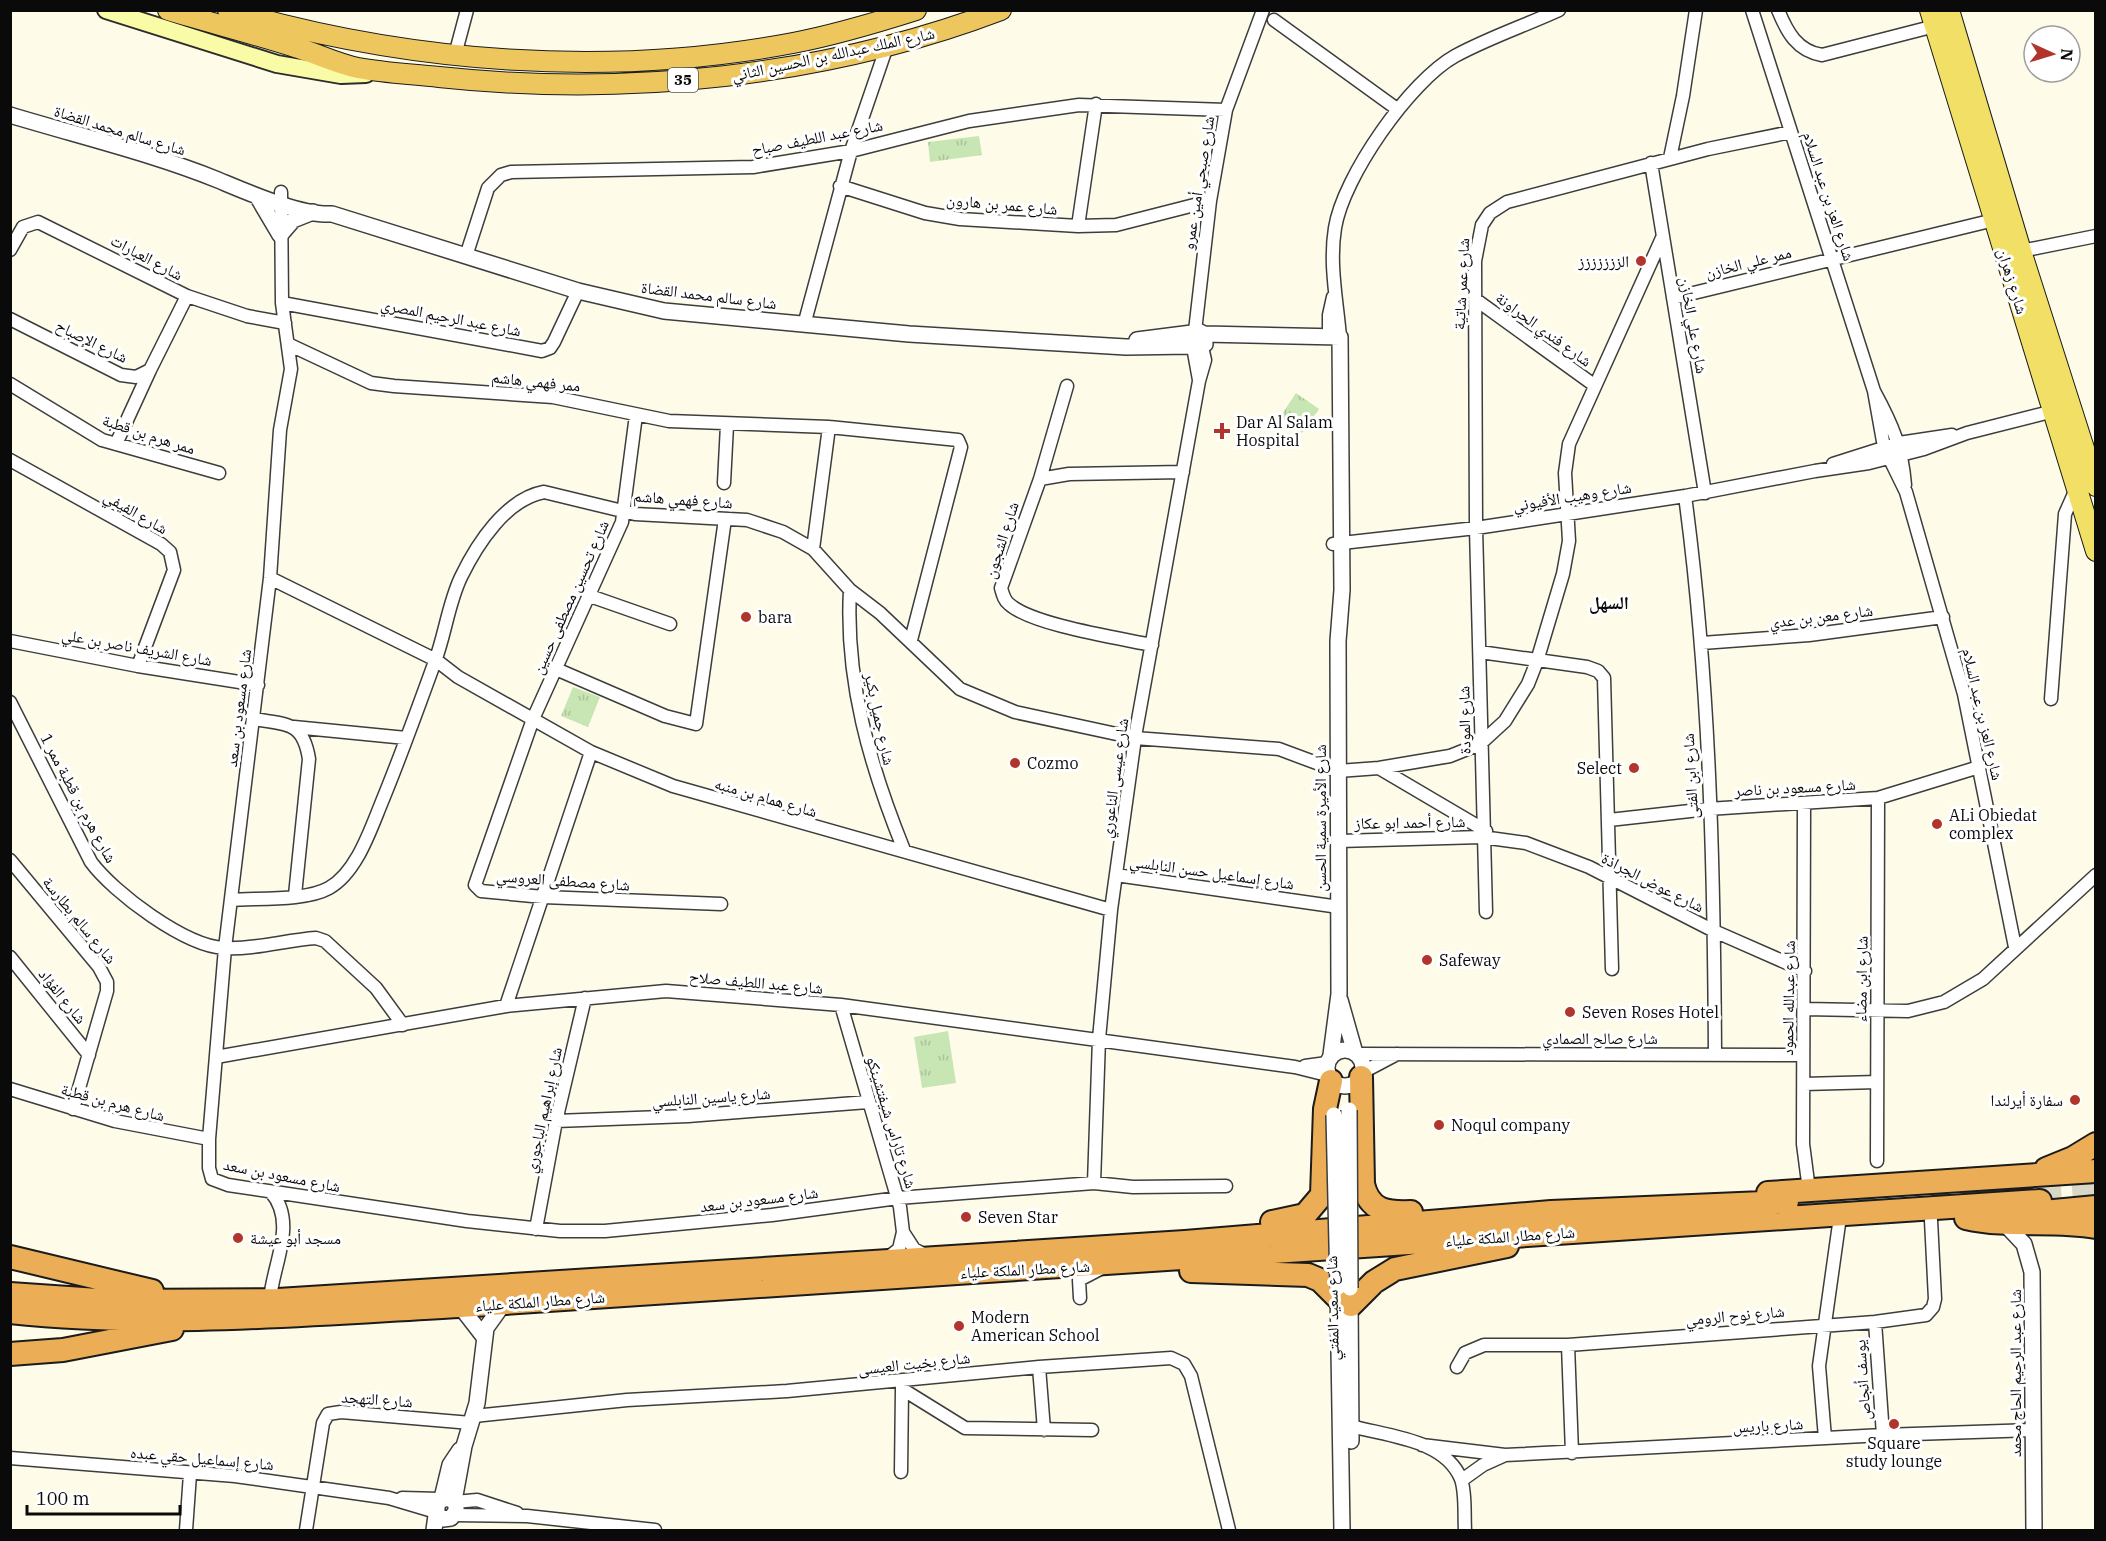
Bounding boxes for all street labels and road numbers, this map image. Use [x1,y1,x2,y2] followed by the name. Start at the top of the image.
[730,23,937,88] street label: شارع الملك عبدالله بن الحسين الثاني
[668,68,698,92] road number: 35
[52,100,188,160] street label: شارع سالم محمد القضاة
[750,114,885,161] street label: شارع عبد اللطيف صباح
[1178,115,1221,252] street label: شارع صبحي أمين عمرو
[1798,129,1859,264] street label: شارع العز بن عبد السلام
[945,189,1059,220] street label: شارع عمر بن هارون
[107,230,187,285] street label: شارع العبارات
[1449,238,1474,331] street label: شارع عمر شاتية
[1703,242,1794,285] street label: ممر علي الخازن
[1993,246,2033,317] street label: شارع زهران
[1673,275,1712,376] street label: شارع علي الخازن
[640,277,778,314] street label: شارع سالم محمد القضاة
[1490,287,1596,373] street label: شارع فندي الحراونة
[379,294,523,343] street label: شارع عبد الرحيم المصري
[52,315,131,368] street label: شارع الإصباح
[490,366,581,399] street label: ممر فهمي هاشم
[100,410,198,459] street label: ممر هرم بن قطبة
[1511,477,1633,518] street label: شارع وهيب الأفيوني
[99,486,172,541] street label: شارع الفيفي
[632,486,733,515] street label: شارع فهمي هاشم
[979,499,1024,581] street label: شارع الشجون
[527,517,614,677] street label: شارع تحسين مصطفى حسين
[1768,600,1874,635] street label: شارع معن بن عدي
[60,624,214,673] street label: شارع الشريف ناصر بن علي
[1957,646,2008,782] street label: شارع العز بن عبد السلام
[221,648,256,768] street label: شارع مسعود بن سعد
[859,670,900,767] street label: شارع جميل بكير
[1453,686,1476,754] street label: شارع المودة
[1096,717,1135,840] street label: شارع عيسى الناعوري
[36,730,122,867] street label: شارع هرم بن قطبة ممر 1
[1678,733,1703,819] street label: شارع ابن الفتى
[1310,744,1331,892] street label: شارع الأميرة سمية الحسن
[712,773,820,822] street label: شارع همام بن منبه
[1733,774,1856,801] street label: شارع مسعود بن ناصر
[1353,811,1466,834] street label: شارع أحمد ابو عكاز
[1598,848,1708,917] street label: شارع عوض الجراذة
[1128,851,1295,896] street label: شارع إسماعيل حسن النابلسي
[495,865,631,898] street label: شارع مصطفى العروسي
[38,872,121,968] street label: شارع سالم بطارسة
[1850,936,1873,1022] street label: شارع ابن مضاء
[1777,940,1800,1056] street label: شارع عبدالله الحمود
[34,964,91,1028] street label: شارع الفؤاد
[688,966,824,999] street label: شارع عبد اللطيف صلاح
[1542,1028,1658,1051] street label: شارع صالح الصمادي
[520,1045,569,1175] street label: شارع إبراهيم الباجوري
[861,1053,922,1191] street label: شارع تاراس شيفتشينكو
[59,1079,167,1126] street label: شارع هرم بن قطبة
[651,1083,771,1114] street label: شارع ياسين النابلسي
[222,1154,342,1197] street label: شارع مسعود بن سعد
[699,1182,819,1217] street label: شارع مسعود بن سعد
[1444,1221,1576,1252] street label: شارع مطار الملكة علياء
[1321,1255,1346,1361] street label: شارع سعيد المفتي
[959,1256,1091,1283] street label: شارع مطار الملكة علياء
[474,1286,606,1317] street label: شارع مطار الملكة علياء
[2005,1289,2026,1457] street label: شارع عبد الرحيم الحاج محمد
[1685,1301,1786,1332] street label: شارع نوح الرومي
[1849,1339,1876,1421] street label: يوسف أنجاص
[857,1347,971,1380] street label: شارع بخيت العيسى
[341,1387,413,1412] street label: شارع التهجد
[1732,1413,1804,1438] street label: شارع باريس
[129,1442,275,1477] street label: شارع إسماعيل حقي عبده

